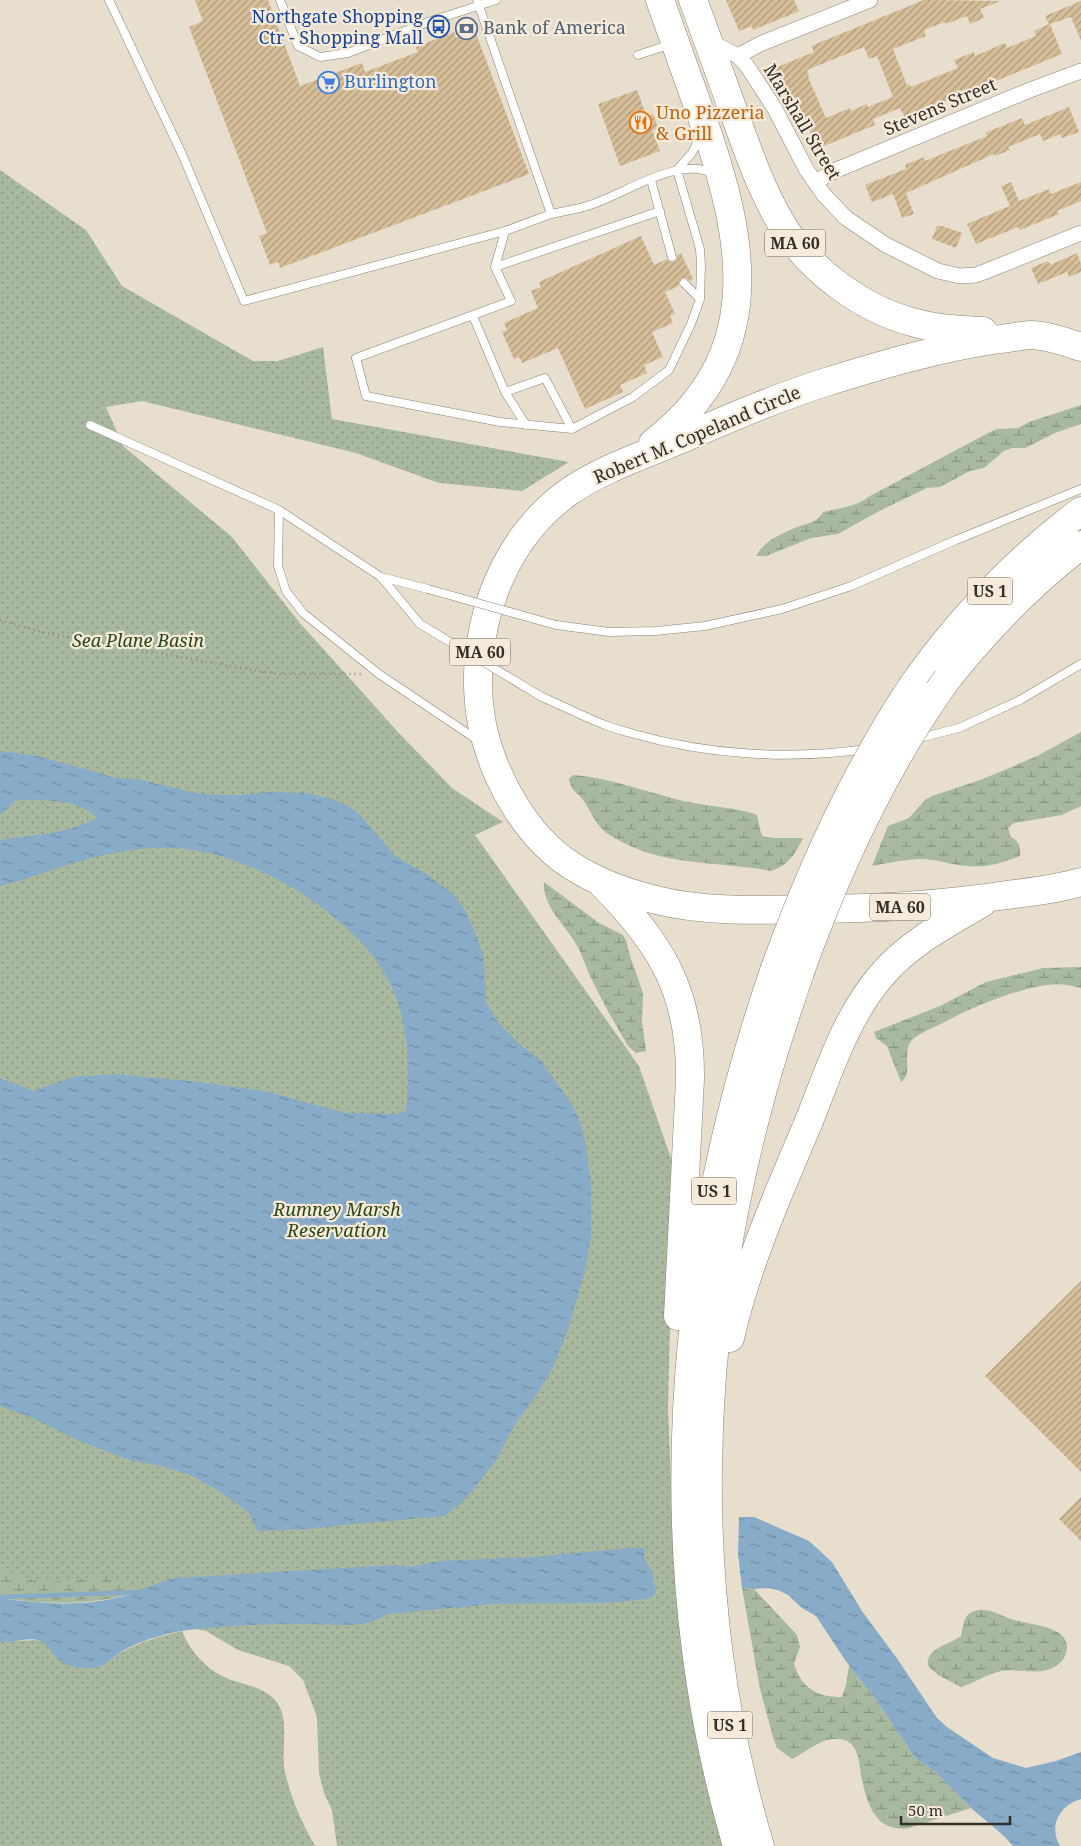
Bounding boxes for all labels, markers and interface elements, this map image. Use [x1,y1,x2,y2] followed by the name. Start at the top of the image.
[251,4,423,49] place label: Northgate Shopping Ctr - Shopping Mall
[427,15,451,39] bus stop icon: Northgate Shopping Ctr - Shopping Mall
[483,15,626,39] place label: Bank of America
[455,16,479,40] bank icon: Bank of America
[759,59,847,184] street label: Marshall Street
[344,69,437,93] place label: Burlington
[316,70,340,94] supermarket icon: Burlington
[879,72,1000,141] street label: Stevens Street
[656,100,765,145] place label: Uno Pizzeria & Grill
[628,111,652,135] restaurant icon: Uno Pizzeria & Grill
[765,230,825,256] road number: MA 60
[589,379,804,489] street label: Robert M. Copeland Circle
[968,578,1012,604] road number: US 1
[72,628,204,652] park label: Sea Plane Basin
[450,638,510,666] road number: MA 60
[870,894,930,920] road number: MA 60
[692,1178,736,1204] road number: US 1
[272,1197,401,1242] park label: Rumney Marsh Reservation
[708,1712,752,1738] road number: US 1
[901,1794,1010,1826] scale bar
[908,1800,943,1820] text: 50 m

